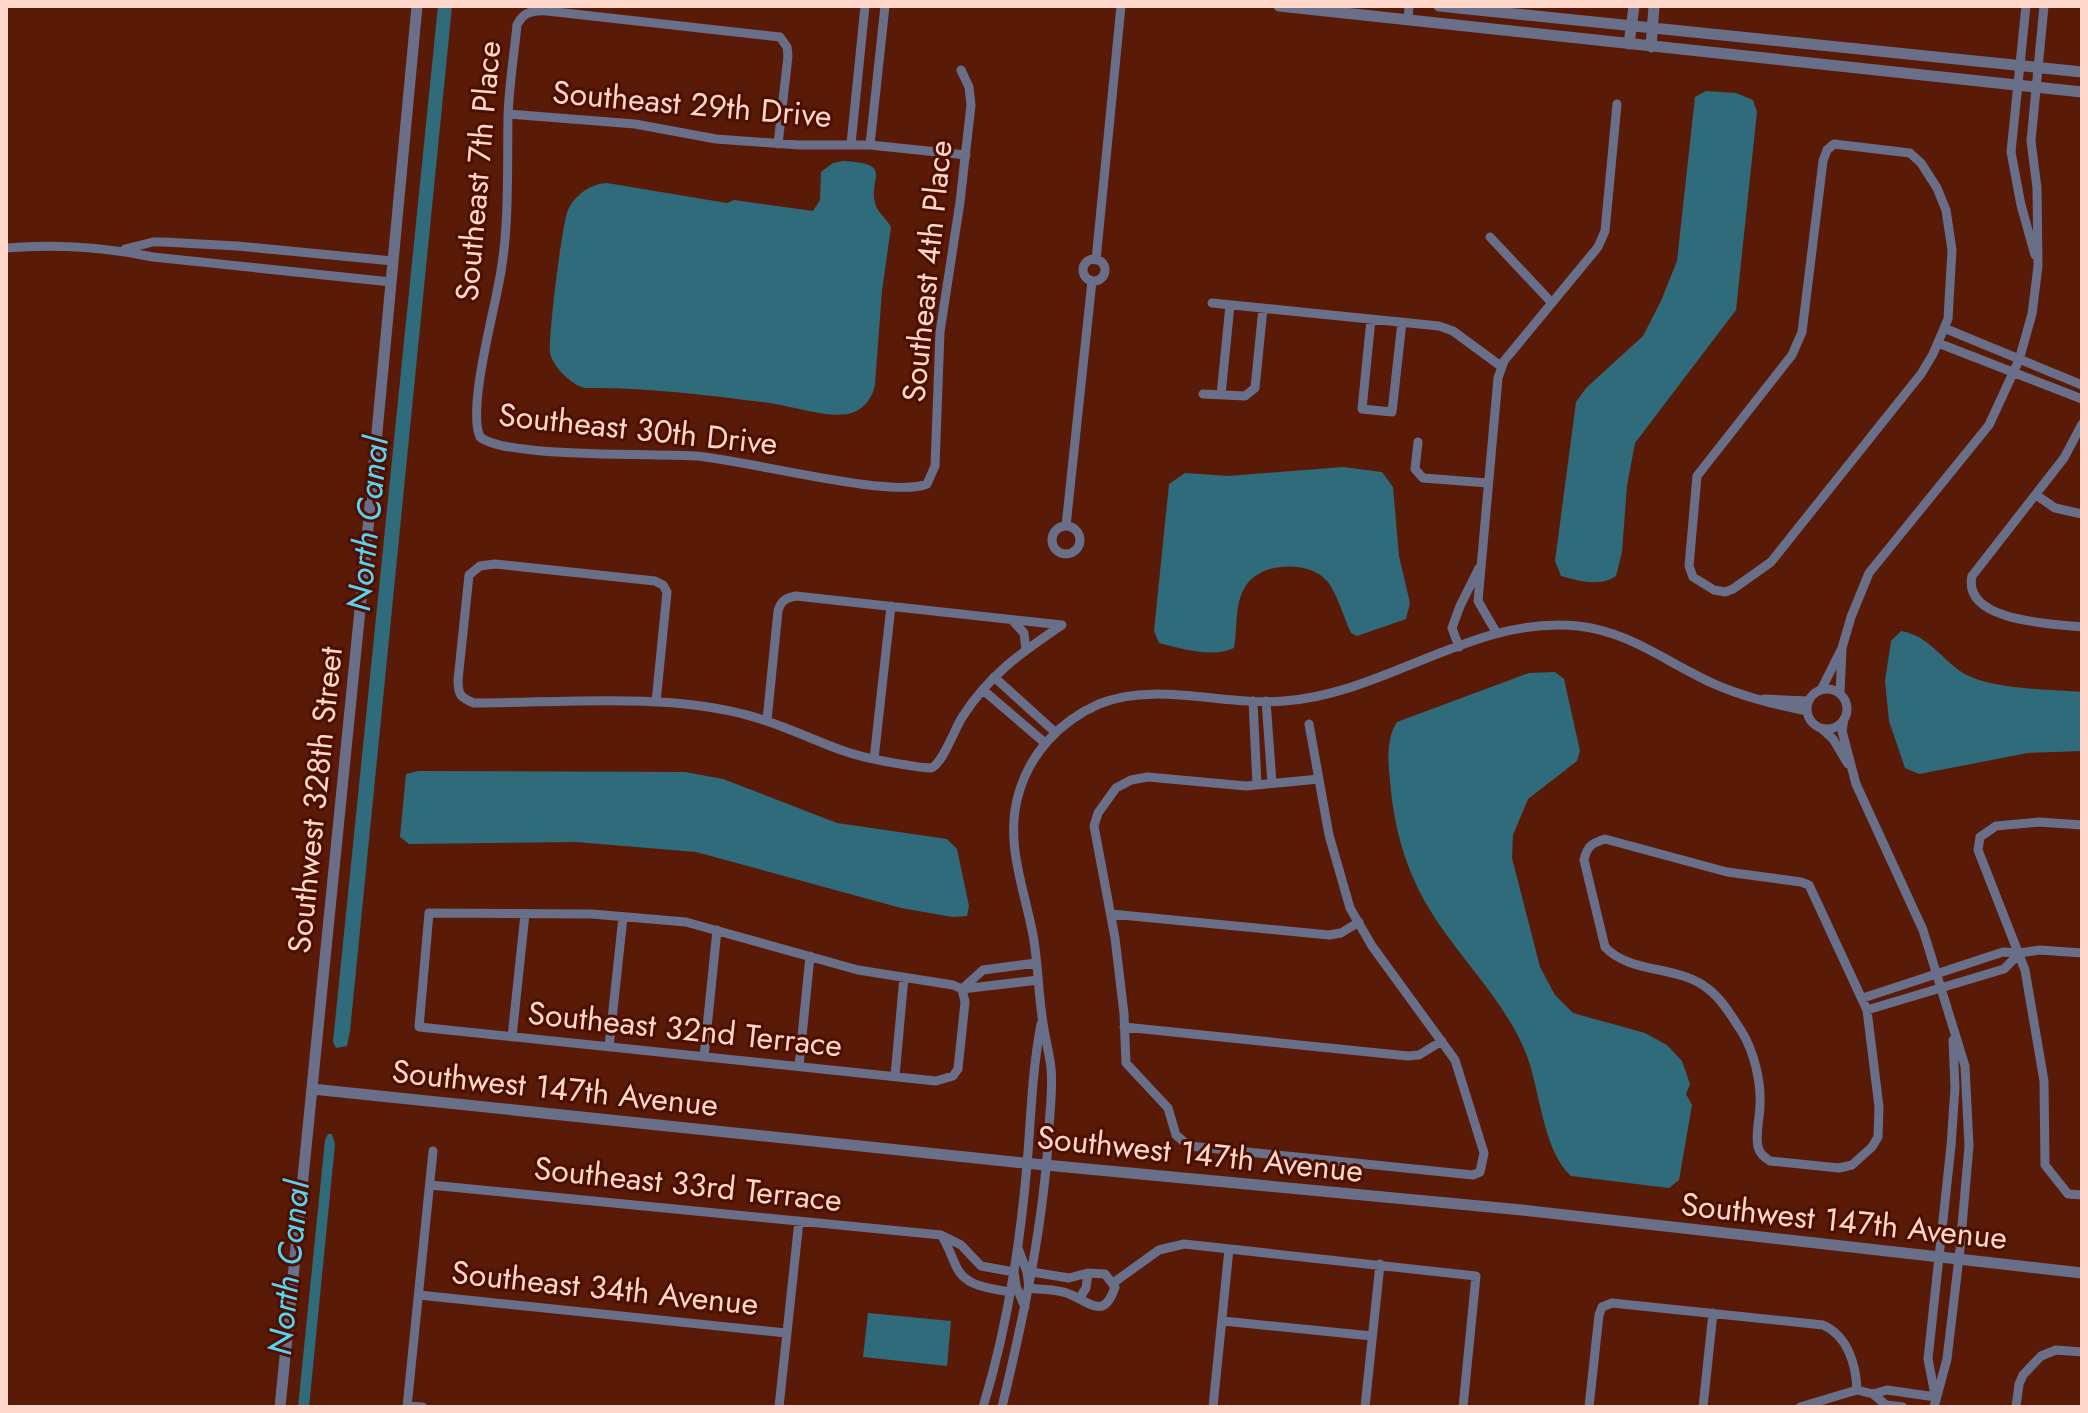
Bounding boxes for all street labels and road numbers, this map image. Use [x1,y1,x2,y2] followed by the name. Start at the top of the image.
[444,39,512,303] street label: Southeast 7th Place
[550,69,834,139] street label: Southeast 29th Drive
[890,138,964,404] street label: Southeast 4th Place
[496,391,780,467] street label: Southeast 30th Drive
[276,644,354,955] street label: Southwest 328th Street
[525,990,845,1068] street label: Southeast 32nd Terrace
[390,1048,720,1128] street label: Southwest 147th Avenue
[1035,1114,1365,1194] street label: Southwest 147th Avenue
[532,1145,844,1223] street label: Southeast 33rd Terrace
[1679,1181,2009,1261] street label: Southwest 147th Avenue
[449,1249,761,1327] street label: Southeast 34th Avenue

